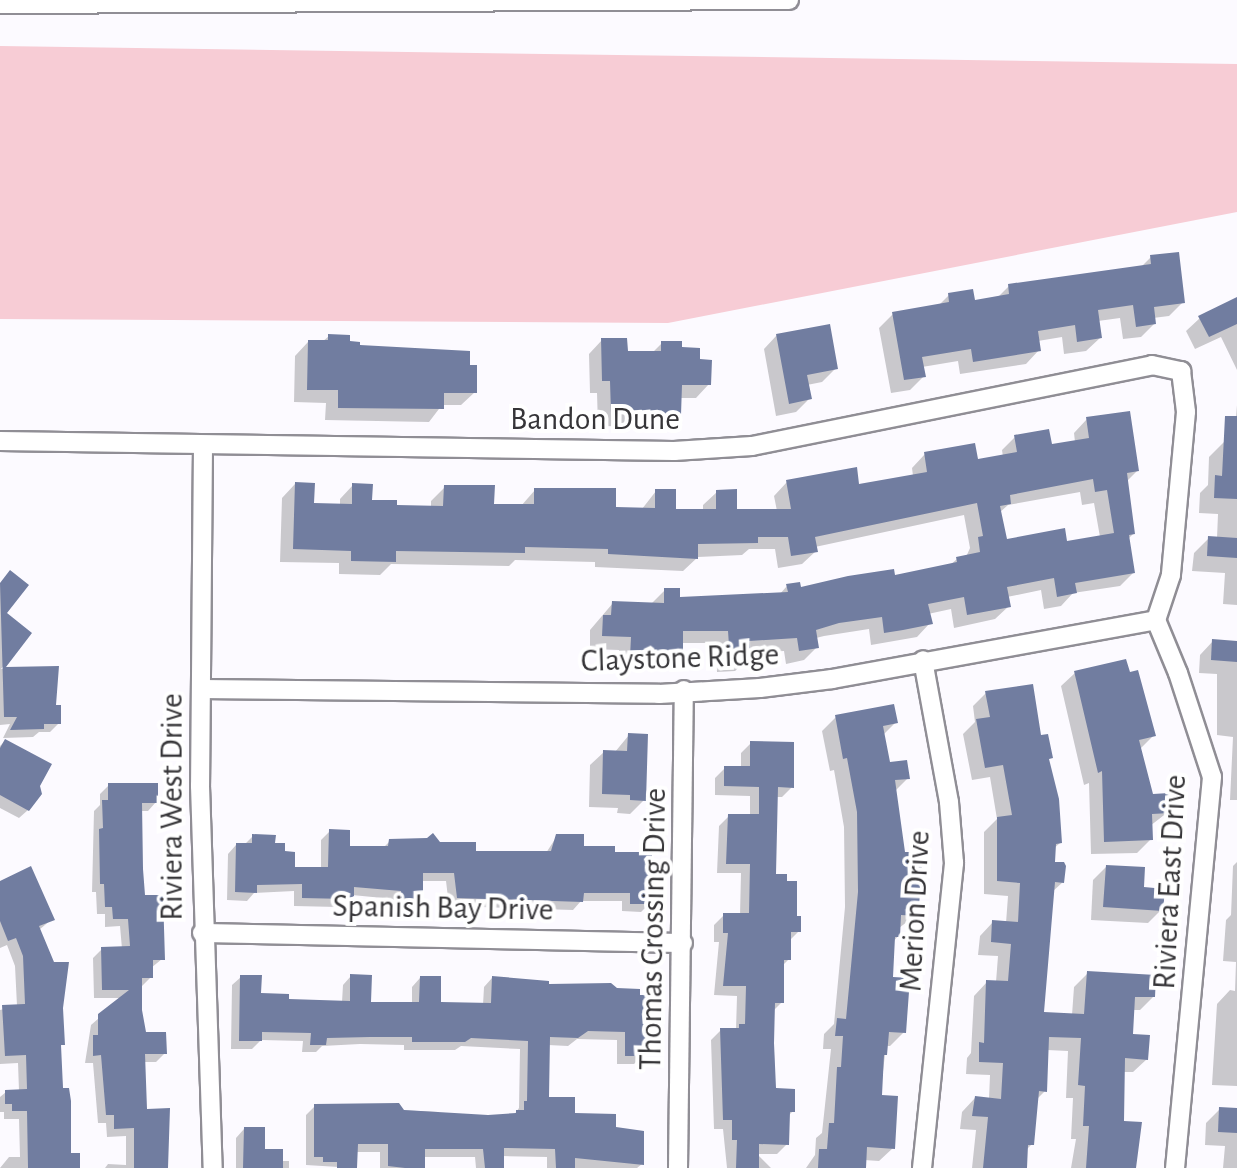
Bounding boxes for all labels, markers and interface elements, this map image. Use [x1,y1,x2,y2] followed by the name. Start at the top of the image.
[510,400,680,438] street label: Bandon Dune
[580,635,780,681] street label: Claystone Ridge
[153,693,191,921] street label: Riviera West Drive
[1145,774,1195,990] street label: Riviera East Drive
[631,788,675,1070] street label: Thomas Crossing Drive
[892,830,938,992] street label: Merion Drive
[332,887,554,929] street label: Spanish Bay Drive

